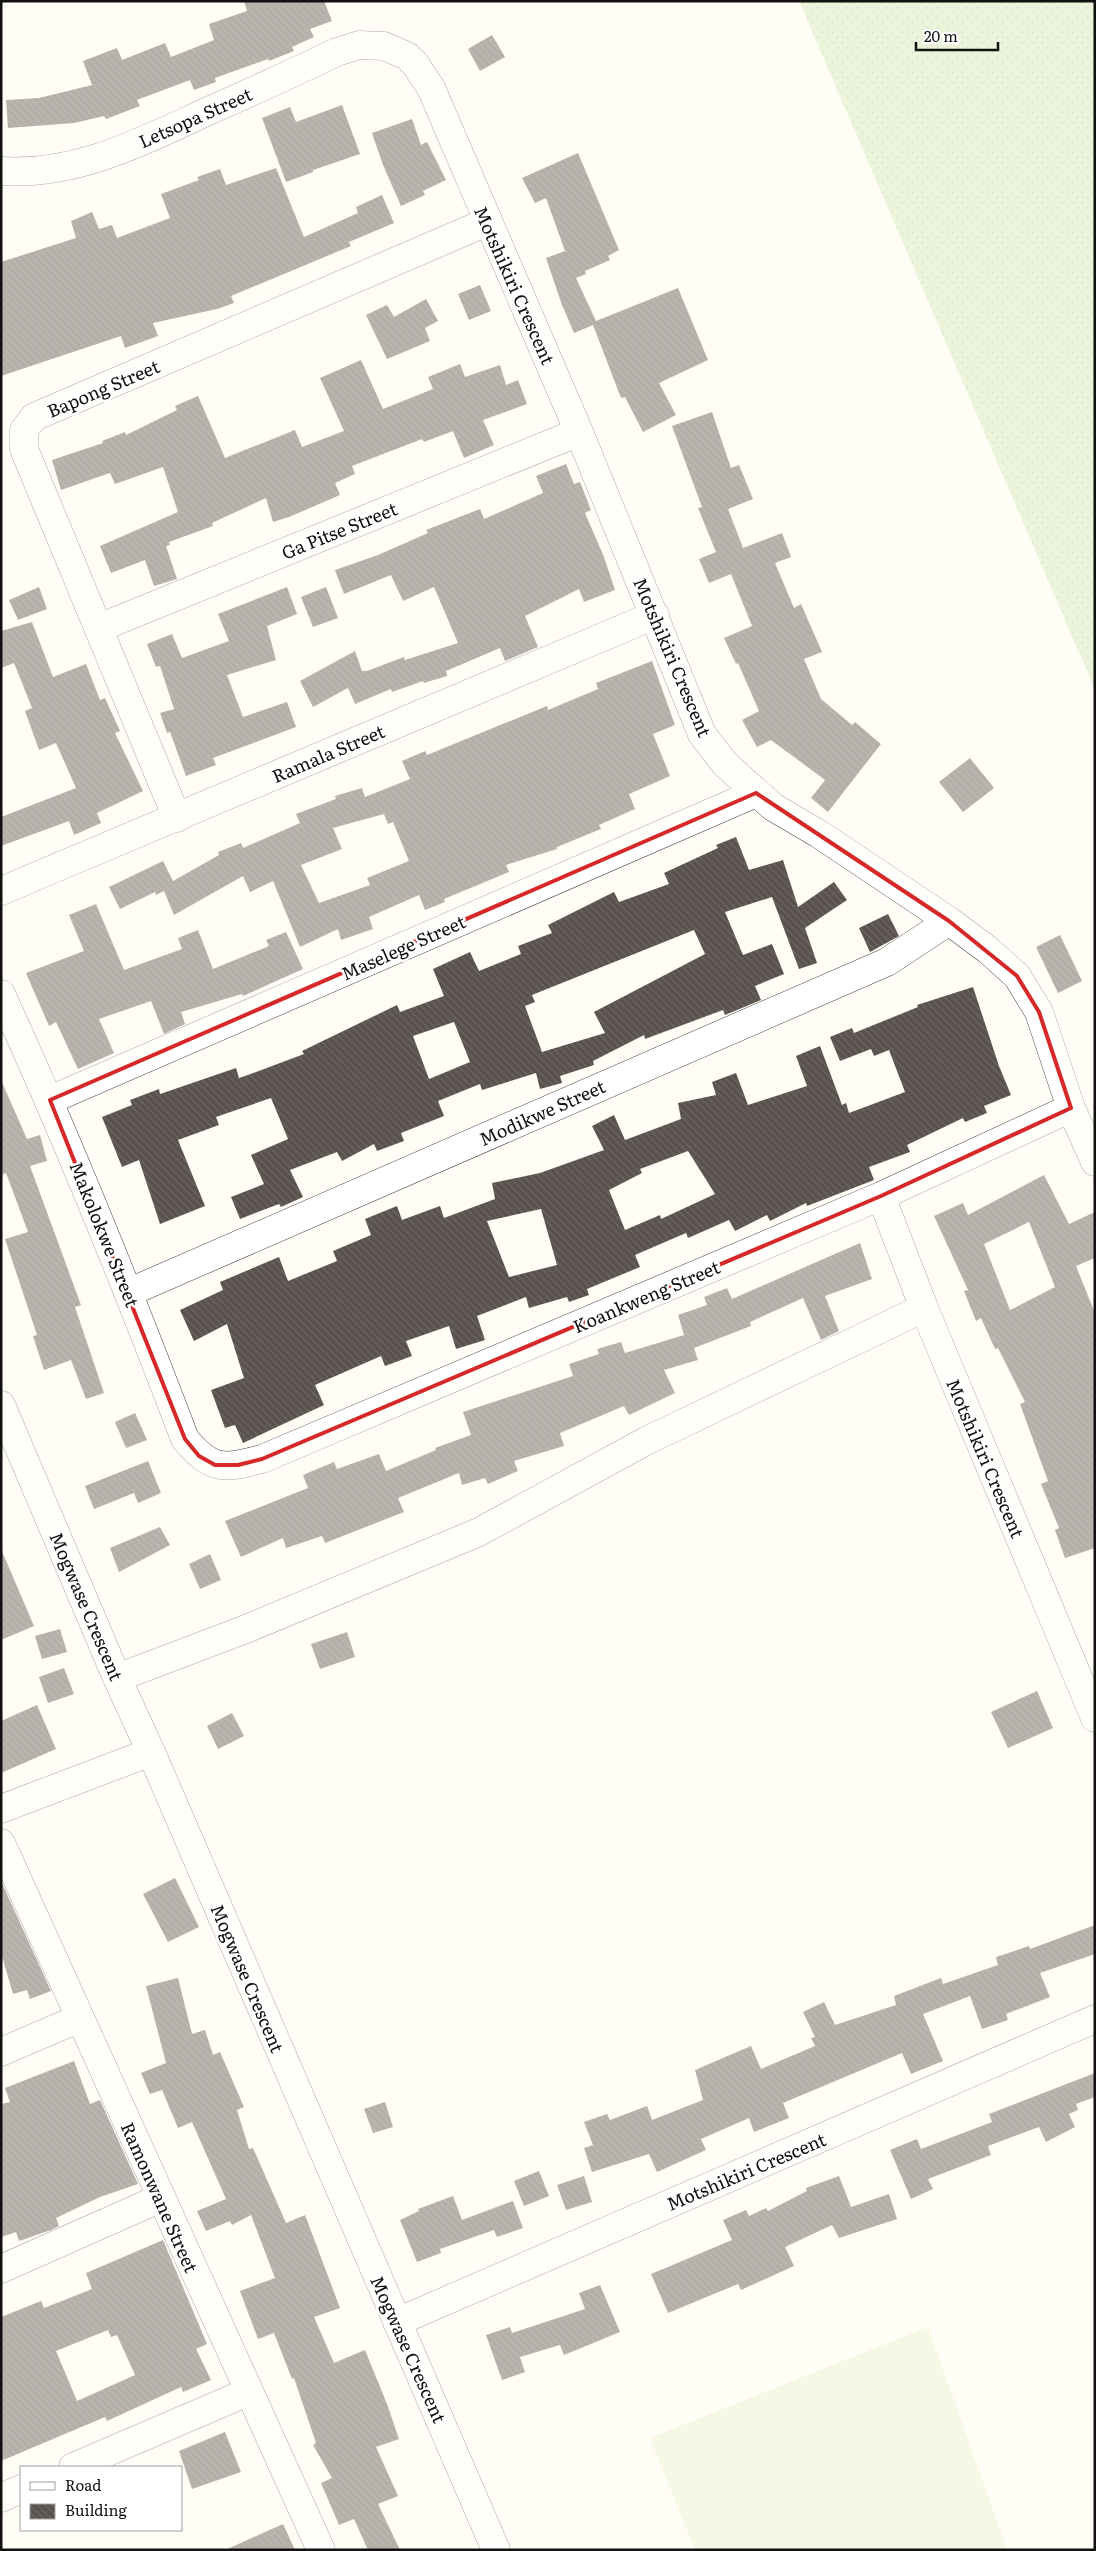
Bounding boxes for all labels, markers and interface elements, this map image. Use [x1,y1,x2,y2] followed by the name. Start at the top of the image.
[916,20,998,52] scale bar
[924,24,958,47] text: 20 m
[134,80,257,154] street label: Letsopa Street
[468,201,562,369] street label: Motshikiri Crescent
[43,352,164,424] street label: Bapong Street
[277,494,402,565] street label: Ga Pitse Street
[627,573,719,742] street label: Motshikiri Crescent
[267,717,389,789] street label: Ramala Street
[336,907,470,987] street label: Maselege Street
[475,1072,610,1152] street label: Modikwe Street
[63,1157,147,1312] street label: Makolokwe Street
[568,1253,724,1339] street label: Koankweng Street
[940,1374,1032,1543] street label: Motshikiri Crescent
[44,1528,131,1685] street label: Mogwase Crescent
[205,1900,292,2057] street label: Mogwase Crescent
[115,2117,206,2277] street label: Ramonwane Street
[662,2125,831,2217] street label: Motshikiri Crescent
[364,2271,454,2428] street label: Mogwase Crescent
[20,2466,182,2531] legend
[65,2473,101,2496] text: Road
[65,2498,127,2521] text: Building

